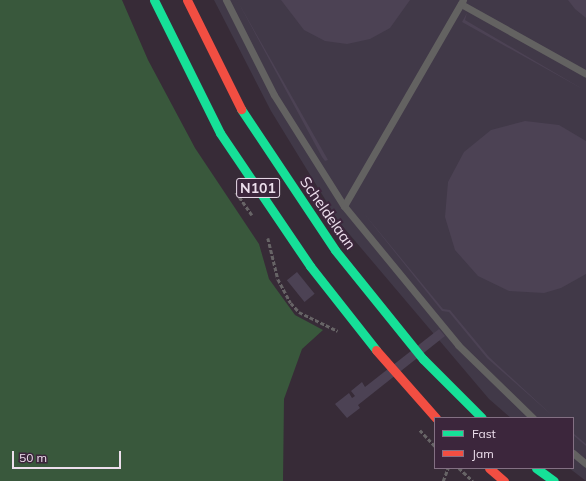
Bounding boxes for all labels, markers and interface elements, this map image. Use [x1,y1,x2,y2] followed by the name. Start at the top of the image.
[296,173,360,253] street label: Scheldelaan
[236,176,280,200] road number: N101
[434,417,574,469] legend
[472,426,496,441] text: Fast
[14,443,123,469] scale bar
[472,446,494,461] text: Jam
[19,450,47,465] text: 50 m

